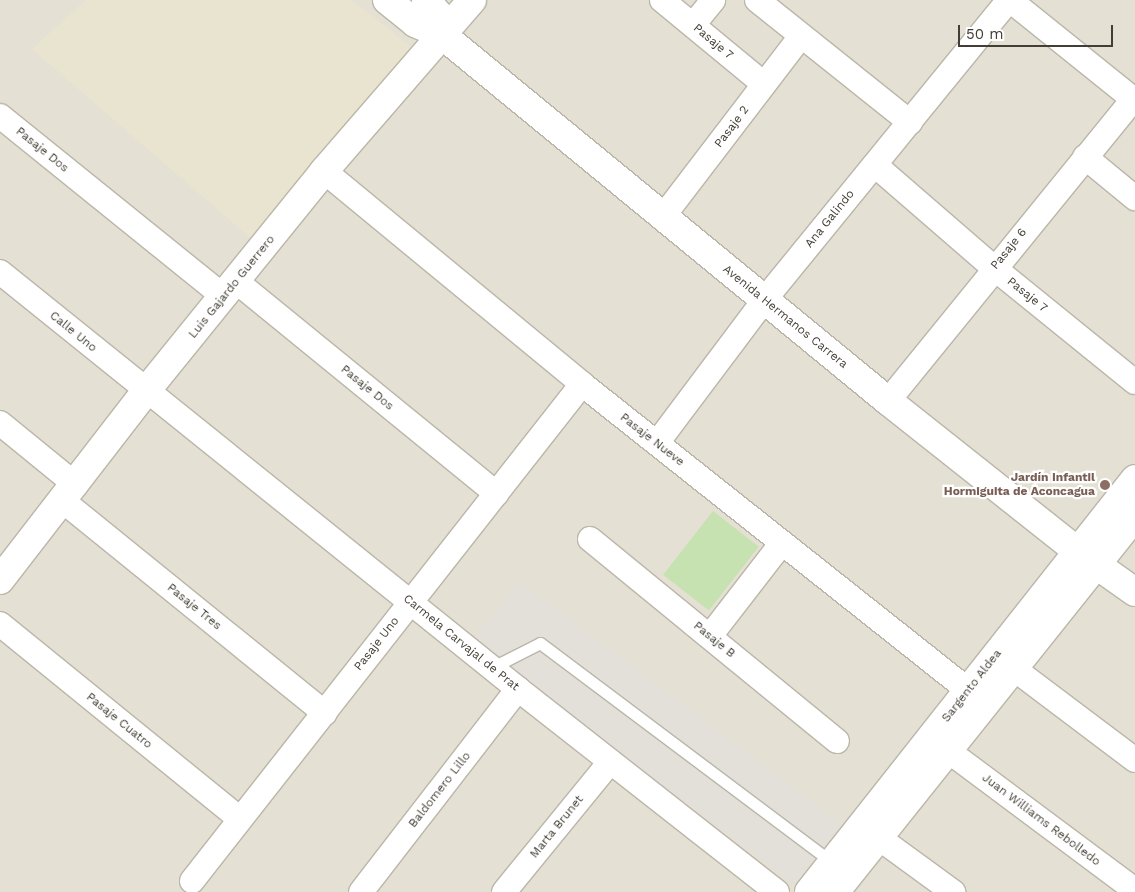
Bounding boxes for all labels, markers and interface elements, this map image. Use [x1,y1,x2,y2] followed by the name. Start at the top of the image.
[960,15,1115,47] scale bar
[690,21,736,63] street label: Pasaje 7
[966,25,1003,43] text: 50 m
[712,103,752,151] street label: Pasaje 2
[13,124,71,176] street label: Pasaje Dos
[802,187,858,251] street label: Ana Galindo
[988,226,1030,272] street label: Pasaje 6
[186,233,278,341] street label: Luis Gajardo Guerrero
[720,262,850,372] street label: Avenida Hermanos Carrera
[1004,274,1050,316] street label: Pasaje 7
[47,309,99,355] street label: Calle Uno
[338,362,396,414] street label: Pasaje Dos
[617,410,687,470] street label: Pasaje Nueve
[943,471,1095,499] place label: Jardín Infantil Hormiguita de Aconcagua
[1099,479,1111,491] marker: Jardín Infantil Hormiguita de Aconcagua
[164,581,224,633] street label: Pasaje Tres
[400,592,522,694] street label: Carmela Carvajal de Prat
[351,614,403,674] street label: Pasaje Uno
[690,619,738,661] street label: Pasaje B
[939,647,1005,725] street label: Sargento Aldea
[83,690,155,752] street label: Pasaje Cuatro
[406,749,474,831] street label: Baldomero Lillo
[979,771,1103,869] street label: Juan Williams Rebolledo
[527,793,587,861] street label: Marta Brunet

